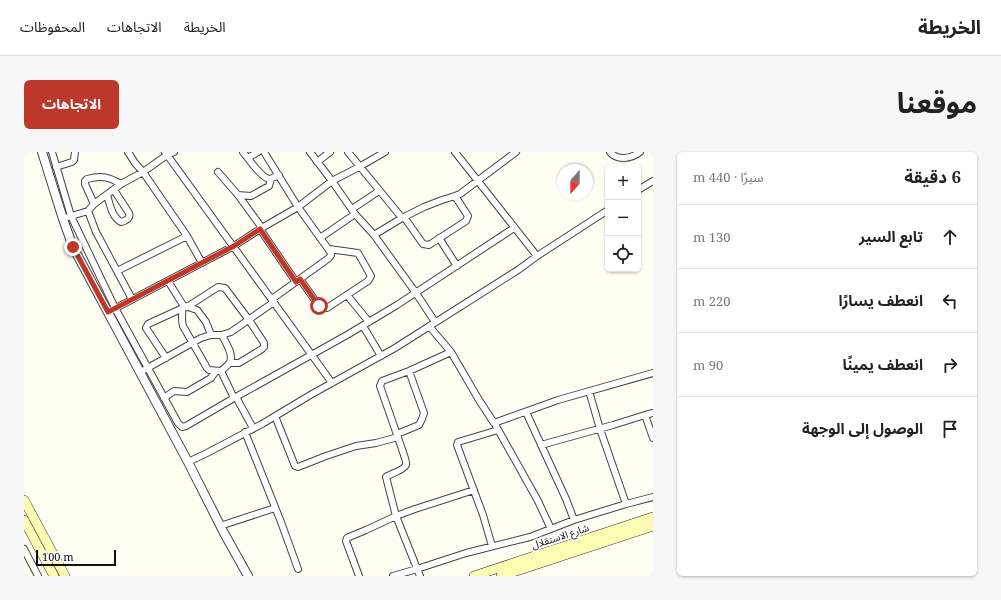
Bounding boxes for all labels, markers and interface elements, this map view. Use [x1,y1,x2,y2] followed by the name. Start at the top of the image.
[918,14,981,40] text: الخريطة
[20,17,85,36] text: المحفوظات
[107,17,162,36] text: الاتجاهات
[184,17,226,36] text: الخريطة
[24,80,119,129] button: الاتجاهات
[897,83,977,121] text: موقعنا
[557,164,593,200] north arrow
[605,164,641,272] map controls
[605,164,641,200] button: +
[904,165,961,188] text: 6 دقيقة
[693,168,763,186] text: سيرًا · 440 m
[605,200,641,236] button: −
[859,226,923,246] text: تابع السير
[939,226,961,248] icon: ahead
[693,228,731,246] text: 130 m
[605,236,641,272] button: locate
[64,238,82,256] route end
[839,290,923,310] text: انعطف يسارًا
[939,290,961,312] icon: left
[693,292,731,310] text: 220 m
[310,297,328,315] route start
[842,354,923,374] text: انعطف يمينًا
[939,354,961,376] icon: right
[693,356,723,374] text: 90 m
[802,418,923,438] text: الوصول إلى الوجهة
[939,418,961,440] icon: arrive
[529,520,591,553] street label: شارع الاستقلال
[36,548,116,567] scale bar
[42,549,74,564] text: 100 m

